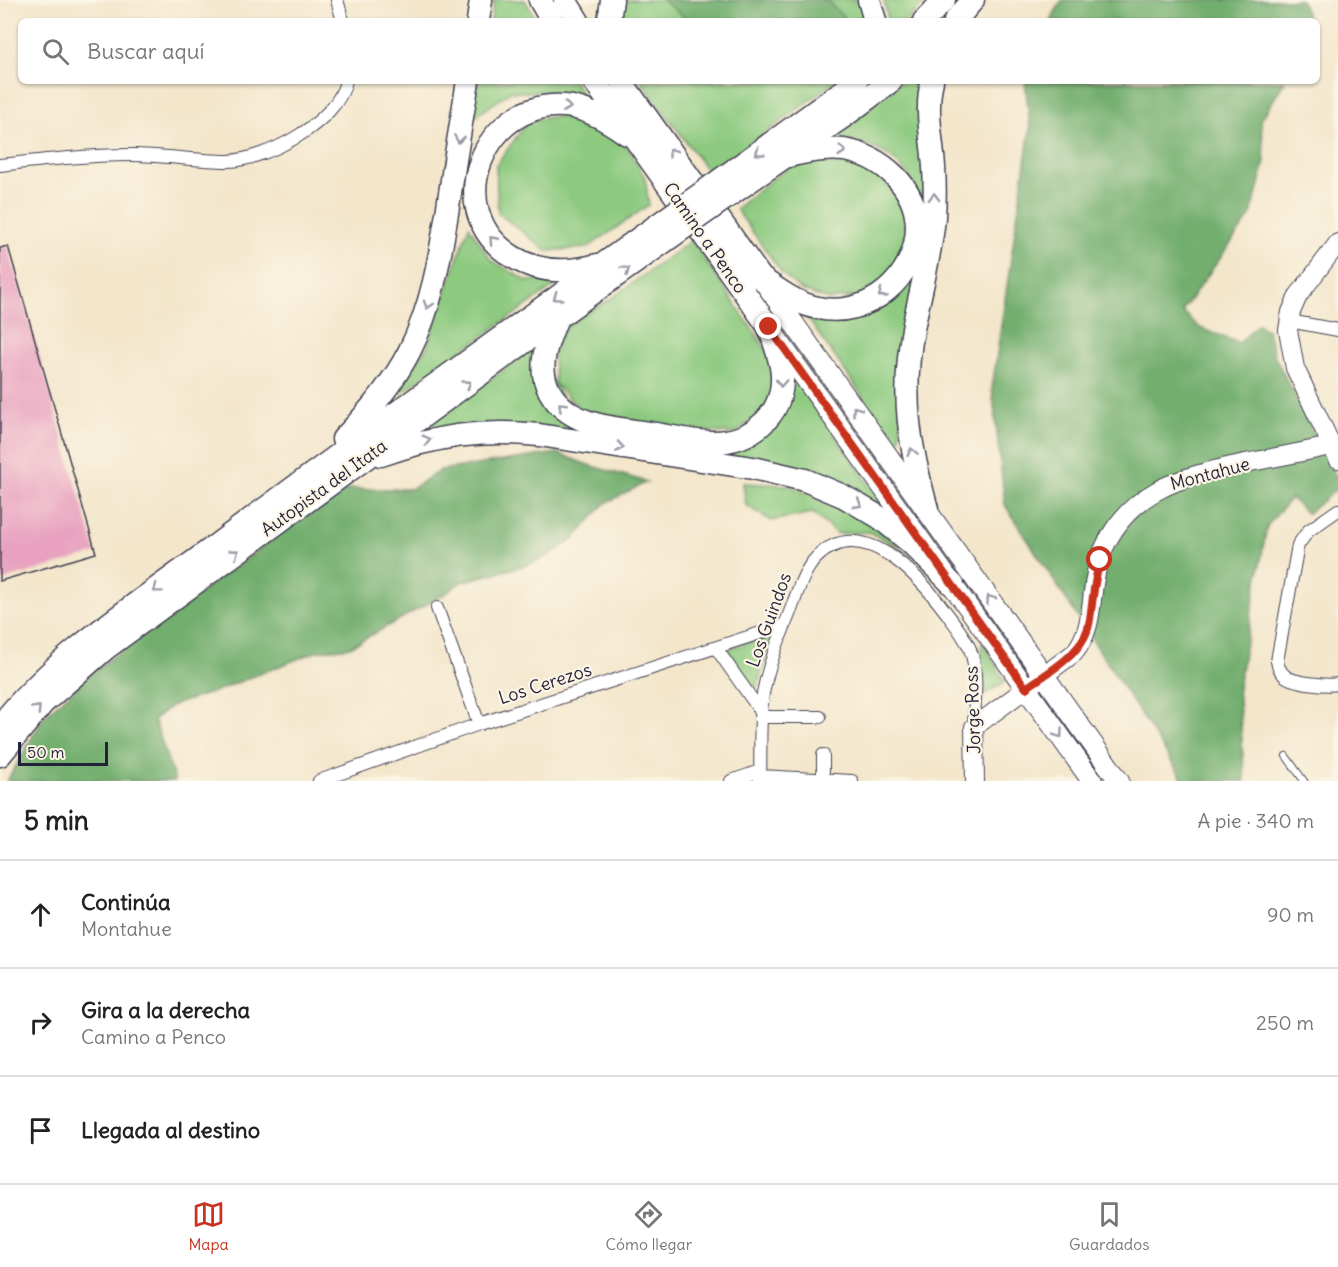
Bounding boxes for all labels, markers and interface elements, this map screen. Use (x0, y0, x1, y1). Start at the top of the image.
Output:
search box (18, 18, 1320, 84)
icon: search (39, 35, 72, 68)
text: Buscar aquí (87, 37, 204, 65)
one-way arrow (563, 100, 572, 113)
one-way arrow (453, 134, 465, 143)
one-way arrow (838, 144, 847, 157)
one-way arrow (754, 145, 765, 156)
one-way arrow (668, 147, 679, 158)
street label: Camino a Penco (659, 178, 752, 298)
one-way arrow (928, 192, 940, 201)
one-way arrow (489, 236, 500, 247)
one-way arrow (619, 266, 630, 277)
one-way arrow (878, 286, 889, 297)
one-way arrow (552, 290, 563, 301)
one-way arrow (423, 299, 435, 310)
route end (755, 313, 781, 339)
one-way arrow (774, 379, 787, 388)
one-way arrow (461, 380, 472, 391)
one-way arrow (559, 403, 570, 414)
one-way arrow (852, 405, 863, 416)
street label: Autopista del Itata (256, 434, 391, 541)
one-way arrow (422, 435, 432, 448)
one-way arrow (615, 441, 624, 453)
one-way arrow (906, 447, 919, 457)
street label: Montahue (1167, 452, 1252, 495)
one-way arrow (852, 497, 862, 508)
route start (1086, 546, 1112, 572)
one-way arrow (229, 550, 240, 561)
street label: Los Guindos (741, 569, 796, 670)
one-way arrow (153, 582, 164, 593)
one-way arrow (986, 594, 997, 605)
street label: Los Cerezos (495, 658, 594, 709)
street label: Jorge Ross (959, 666, 986, 754)
one-way arrow (30, 705, 41, 716)
one-way arrow (1052, 728, 1063, 739)
scale bar (18, 739, 108, 766)
text: 50 m (27, 742, 65, 762)
text: 5 min (24, 804, 89, 837)
text: A pie · 340 m (1197, 808, 1314, 833)
text: Continúa (81, 888, 170, 916)
icon: ahead (24, 898, 57, 931)
text: 90 m (1267, 902, 1314, 927)
text: Montahue (81, 916, 172, 941)
text: Gira a la derecha (81, 996, 250, 1024)
icon: right (24, 1006, 57, 1039)
text: 250 m (1256, 1010, 1314, 1035)
text: Camino a Penco (81, 1024, 226, 1049)
icon: arrive (24, 1114, 57, 1147)
text: Llegada al destino (81, 1116, 260, 1144)
tab: Mapa (188, 1198, 229, 1254)
tab: Cómo llegar (606, 1198, 692, 1254)
tab: Guardados (1069, 1198, 1150, 1254)

